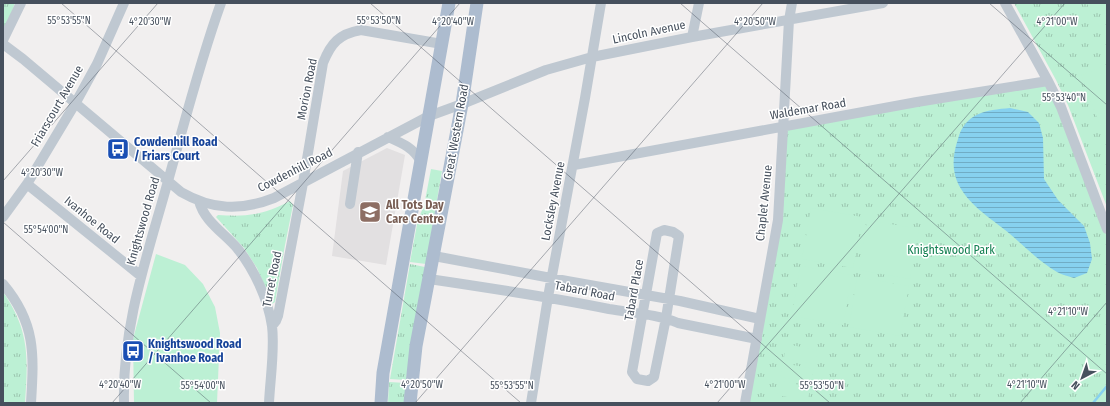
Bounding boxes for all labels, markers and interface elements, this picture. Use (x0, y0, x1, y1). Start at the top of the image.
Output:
text: 55°53'55"N (47, 15, 91, 27)
text: 55°53'50"N (357, 15, 401, 27)
text: 4°20'30"W (129, 16, 171, 28)
text: 4°20'40"W (432, 16, 474, 28)
text: 4°20'50"W (734, 16, 777, 28)
text: 4°21'00"W (1036, 16, 1078, 28)
street label: Lincoln Avenue (611, 17, 687, 47)
street label: Morion Road (294, 57, 320, 121)
street label: Friarscourt Avenue (28, 63, 86, 149)
street label: Great Western Road (441, 83, 471, 181)
text: 55°53'40"N (1042, 92, 1086, 104)
street label: Waldemar Road (769, 95, 847, 123)
place label: Cowdenhill Road / Friars Court (134, 135, 217, 163)
bus stop icon: Cowdenhill Road / Friars Court (105, 136, 131, 162)
street label: Cowdenhill Road (255, 145, 335, 195)
street label: Locksley Avenue (538, 160, 568, 242)
street label: Chaplet Avenue (753, 164, 775, 242)
text: 4°20'30"W (21, 167, 63, 179)
street label: Knightswood Road (124, 175, 162, 267)
street label: Ivanhoe Road (62, 194, 122, 246)
place label: All Tots Day Care Centre (385, 198, 444, 226)
school or university icon: All Tots Day Care Centre (357, 199, 383, 225)
text: 55°54'00"N (24, 224, 68, 236)
park label: Knightswood Park (907, 243, 995, 257)
street label: Turret Road (260, 250, 284, 308)
street label: Tabard Place (622, 258, 646, 322)
street label: Tabard Road (554, 278, 616, 304)
text: 4°21'10"W (1048, 306, 1088, 318)
place label: Knightswood Road / Ivanhoe Road (148, 337, 241, 365)
bus stop icon: Knightswood Road / Ivanhoe Road (120, 338, 146, 364)
north arrow (1062, 358, 1102, 398)
text: N (1069, 378, 1083, 392)
text: 4°20'40"W (99, 379, 141, 391)
text: 4°20'50"W (401, 379, 444, 391)
text: 4°21'00"W (704, 379, 746, 391)
text: 4°21'10"W (1007, 379, 1047, 391)
text: 55°54'00"N (181, 380, 225, 392)
text: 55°53'55"N (490, 380, 534, 392)
text: 55°53'50"N (800, 380, 844, 392)

